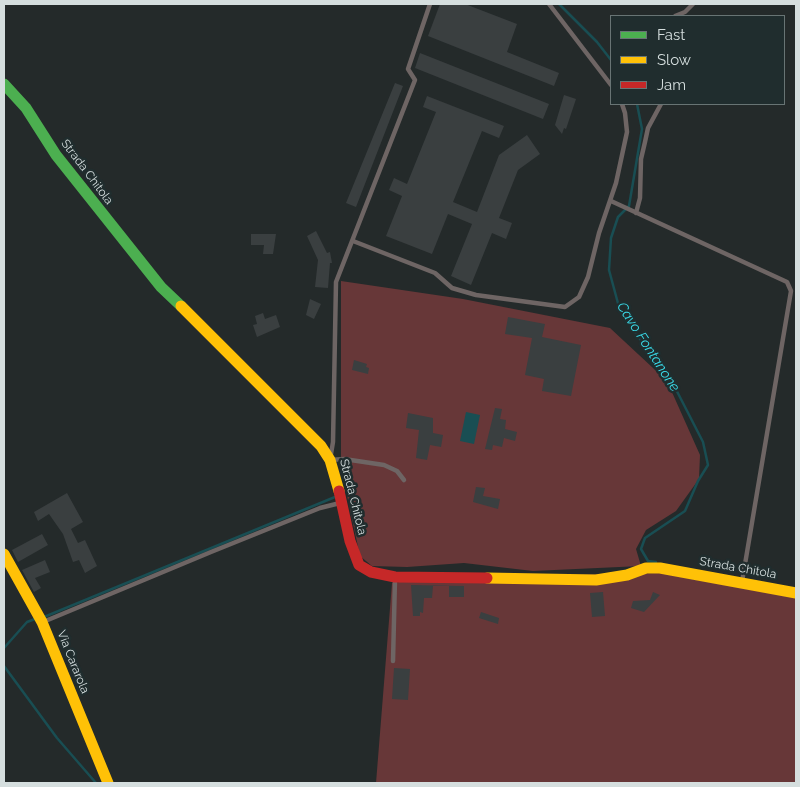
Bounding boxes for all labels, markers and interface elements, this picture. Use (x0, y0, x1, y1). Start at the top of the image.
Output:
legend (610, 15, 785, 105)
text: Fast (657, 26, 685, 44)
text: Slow (657, 51, 691, 69)
text: Jam (657, 76, 686, 94)
street label: Strada Chitola (58, 137, 116, 207)
water label: Cavo Fontanone (613, 299, 683, 395)
street label: Strada Chitola (337, 458, 369, 536)
street label: Strada Chitola (698, 554, 778, 582)
street label: Via Cararola (54, 628, 92, 696)

